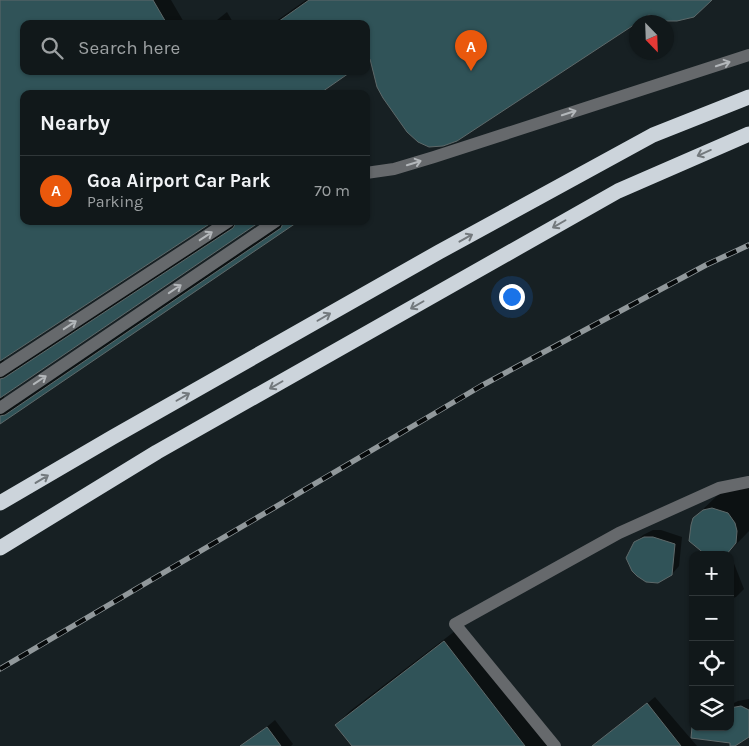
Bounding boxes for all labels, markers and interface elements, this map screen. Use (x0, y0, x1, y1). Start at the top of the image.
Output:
north arrow (629, 15, 674, 60)
search box (20, 20, 370, 75)
pin: A (455, 30, 487, 71)
icon: search (38, 34, 66, 62)
text: Search here (78, 37, 180, 59)
one-way arrow (715, 58, 731, 68)
one-way arrow (560, 108, 576, 118)
text: Nearby (40, 111, 110, 135)
one-way arrow (697, 149, 712, 159)
one-way arrow (405, 157, 421, 167)
text: Goa Airport Car Park (87, 170, 270, 192)
text: A (51, 181, 61, 200)
text: 70 m (314, 181, 350, 200)
text: Parking (87, 192, 143, 211)
one-way arrow (552, 220, 566, 230)
one-way arrow (199, 231, 213, 241)
one-way arrow (458, 232, 472, 242)
one-way arrow (168, 284, 182, 295)
your location (499, 284, 525, 310)
one-way arrow (411, 300, 425, 310)
one-way arrow (316, 312, 331, 322)
one-way arrow (63, 320, 77, 330)
one-way arrow (33, 375, 47, 385)
one-way arrow (269, 380, 283, 390)
one-way arrow (175, 392, 189, 402)
one-way arrow (34, 473, 49, 483)
map controls (689, 551, 734, 731)
button: + (689, 551, 734, 596)
button: − (689, 596, 734, 641)
button: locate (689, 641, 734, 686)
button: layers (689, 686, 734, 731)

